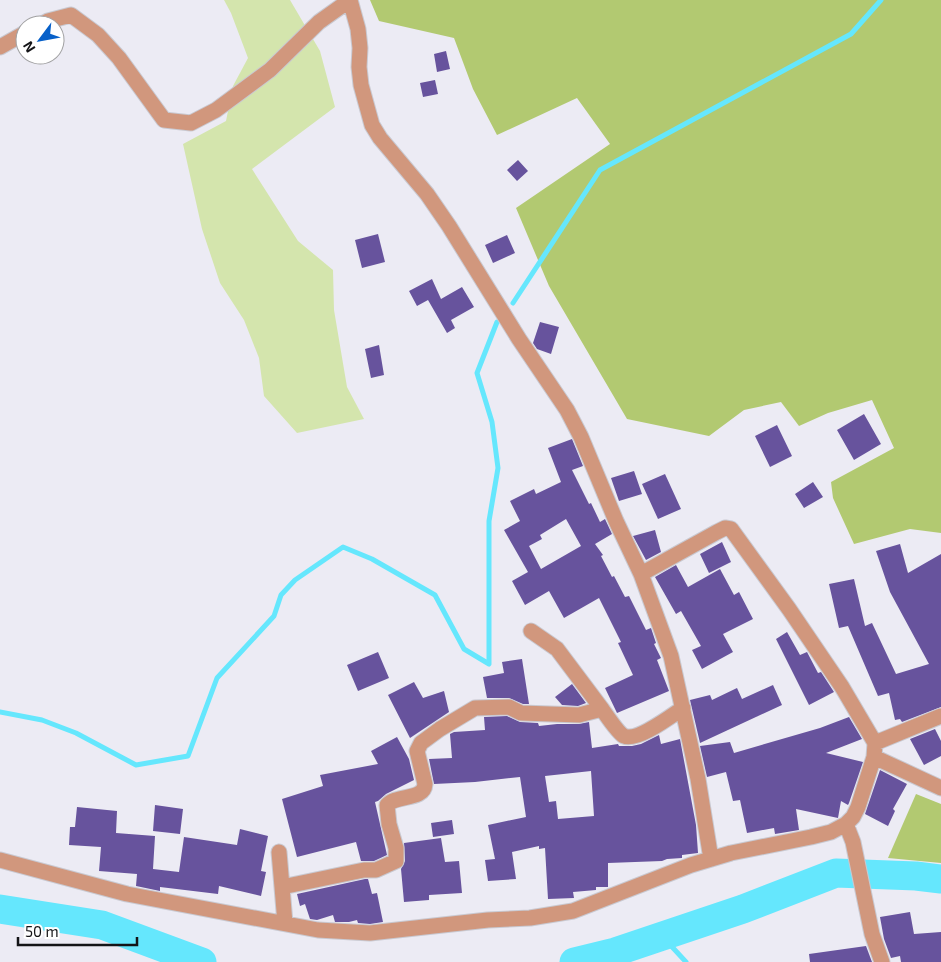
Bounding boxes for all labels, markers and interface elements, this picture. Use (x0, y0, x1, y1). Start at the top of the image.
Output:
north arrow (15, 15, 65, 65)
text: N (19, 38, 38, 56)
scale bar (18, 914, 136, 946)
text: 50 m (25, 922, 59, 940)

